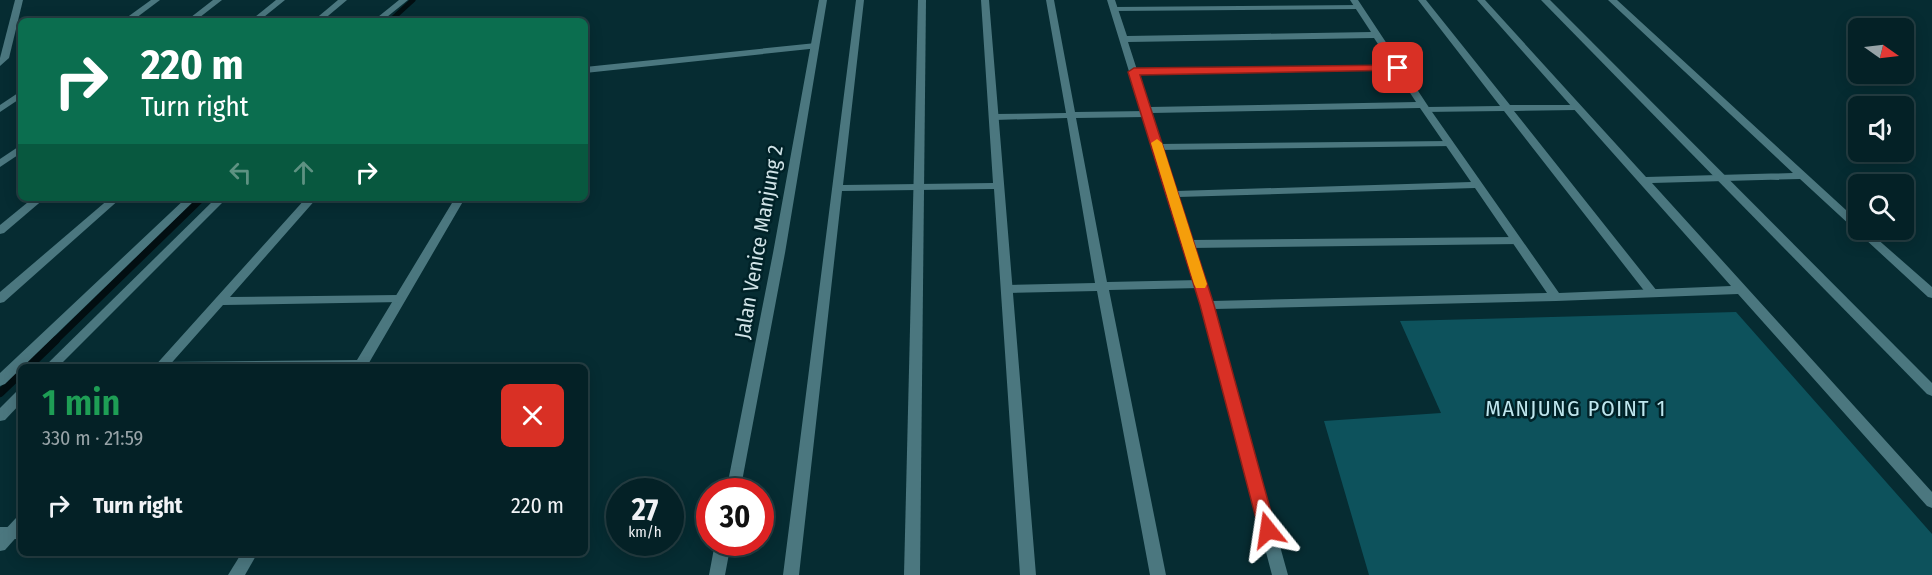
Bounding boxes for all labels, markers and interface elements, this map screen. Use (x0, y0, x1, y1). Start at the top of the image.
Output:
north arrow (1848, 18, 1914, 84)
map controls (1848, 18, 1914, 240)
text: 220 m (141, 40, 244, 90)
icon: right (42, 42, 120, 120)
pin (1372, 42, 1423, 93)
icon: arrive (1381, 51, 1414, 84)
text: Turn right (141, 91, 249, 123)
button: sound (1848, 96, 1914, 162)
street label: Jalan Venice Manjung 2 (729, 143, 789, 341)
icon: left (224, 156, 257, 189)
icon: ahead (287, 156, 320, 189)
icon: right (350, 156, 383, 189)
button: search (1848, 174, 1914, 240)
text: 1 min (42, 381, 120, 425)
button: close (501, 384, 564, 447)
district label: MANJUNG POINT 1 (1485, 395, 1667, 422)
text: 330 m · 21:59 (42, 426, 143, 450)
speed limit sign: 30 (696, 478, 774, 556)
icon: right (42, 489, 75, 522)
text: Turn right (93, 492, 182, 519)
text: 220 m (511, 492, 564, 519)
text: 27 (632, 492, 658, 528)
position arrow (1236, 498, 1300, 562)
text: km/h (628, 523, 662, 541)

